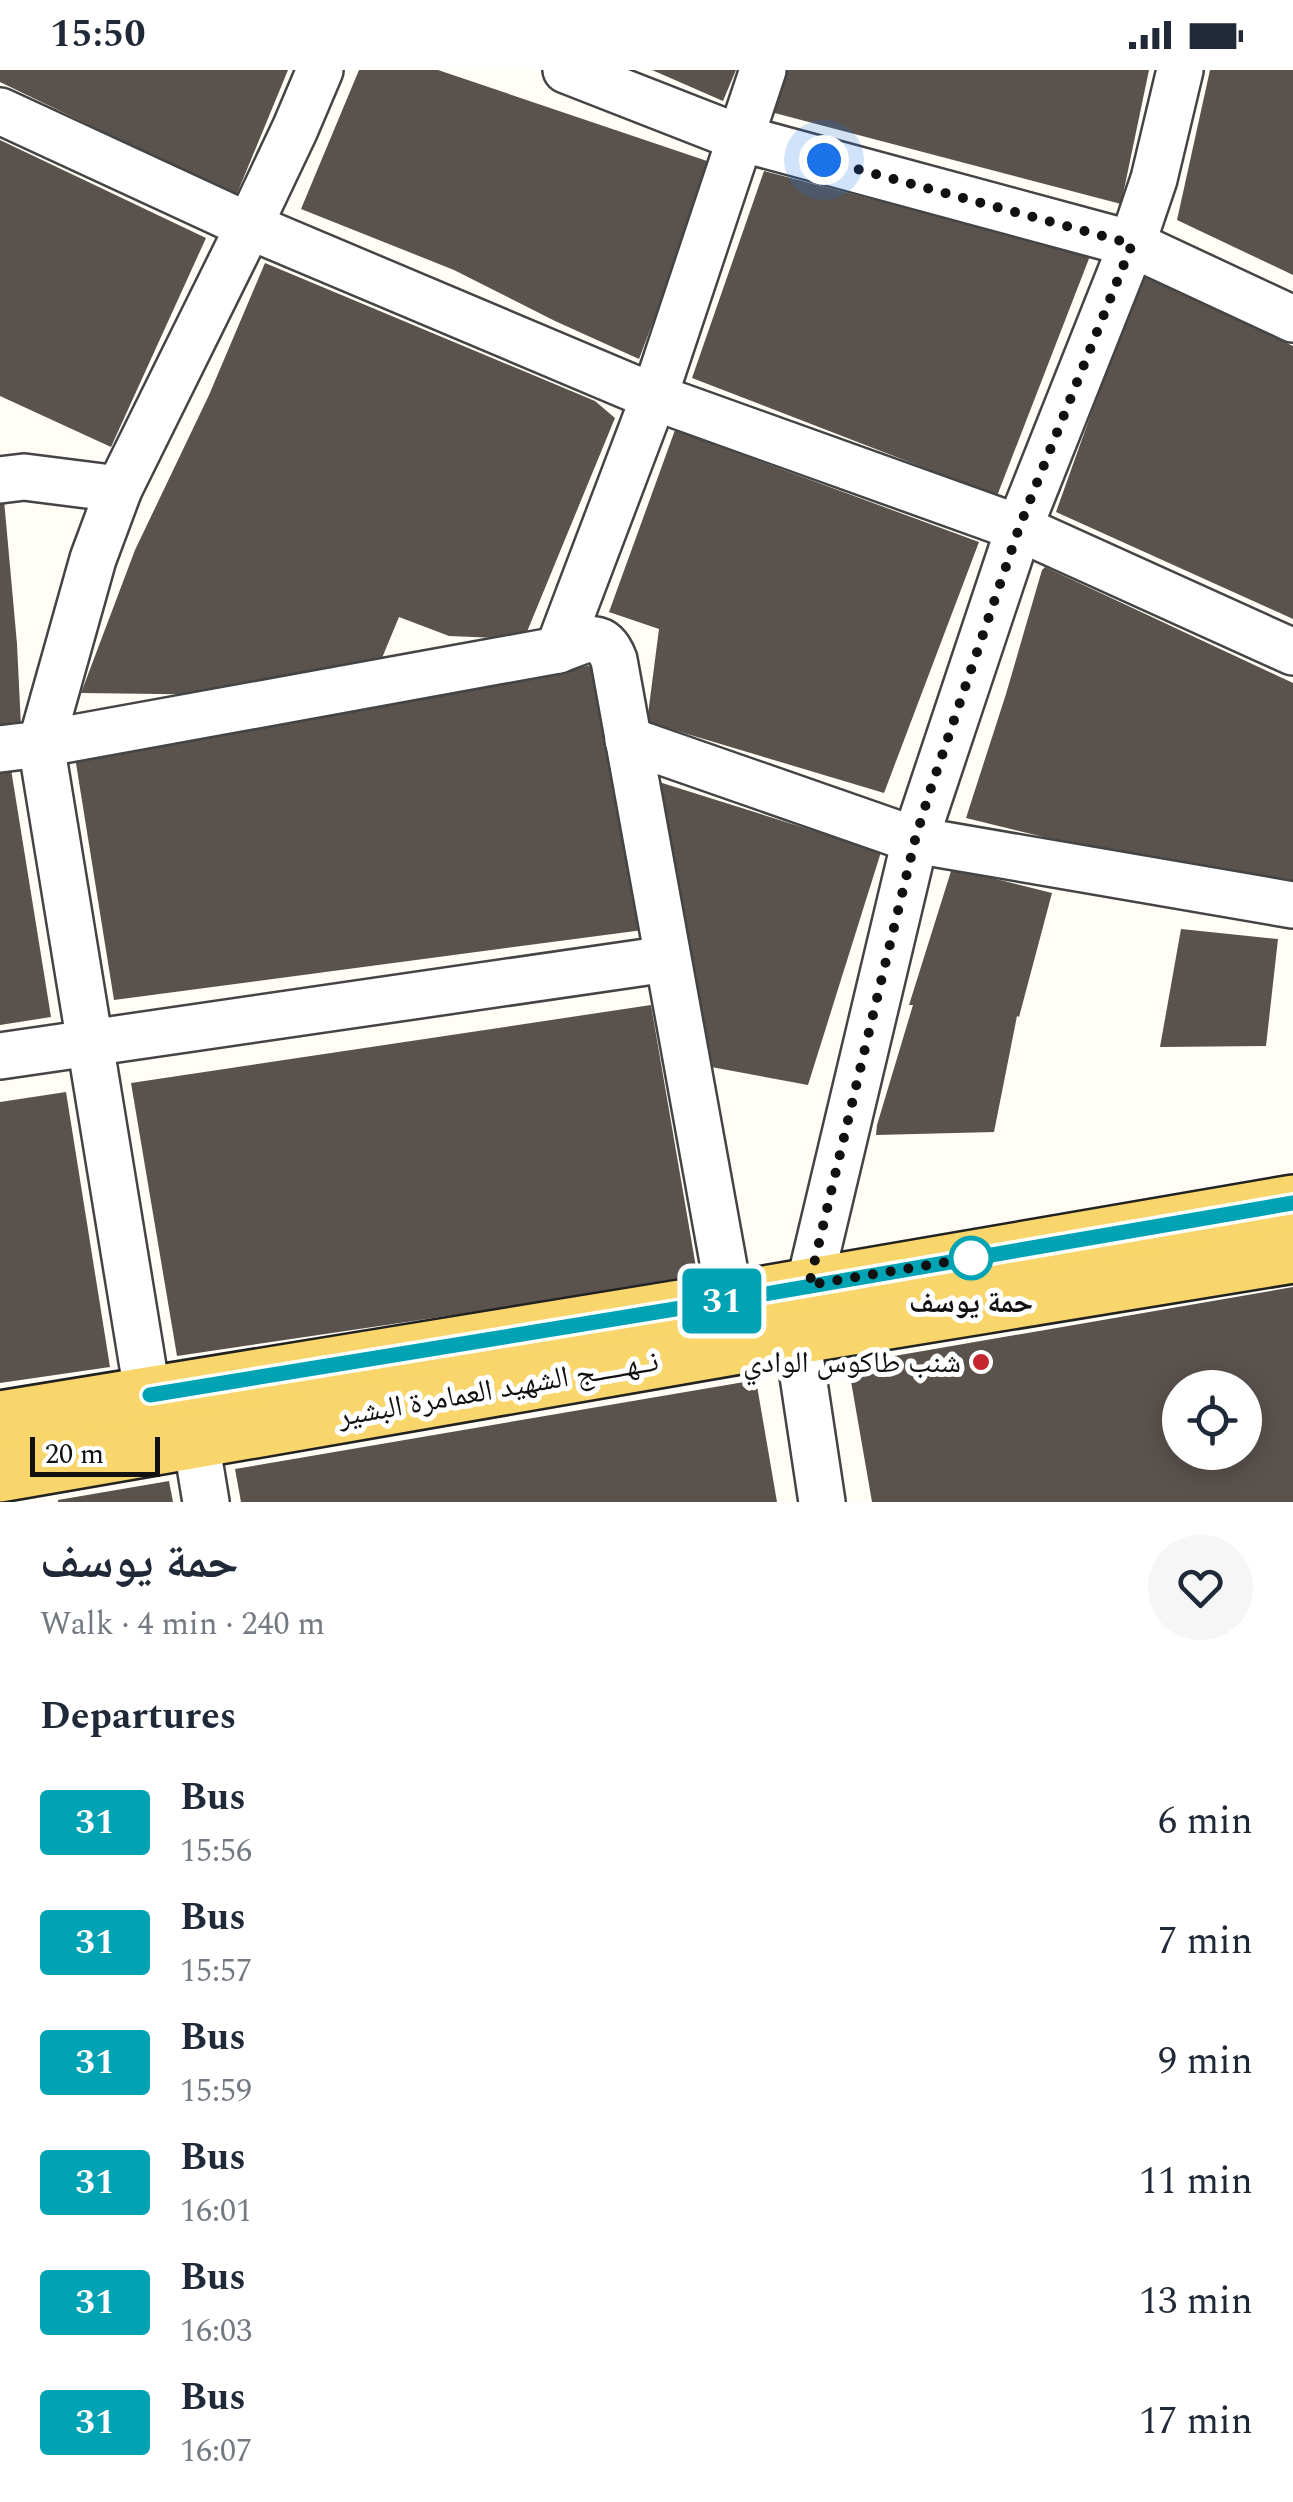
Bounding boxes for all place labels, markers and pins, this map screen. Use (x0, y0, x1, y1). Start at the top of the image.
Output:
marker: حمة يوسف (950, 1237, 992, 1279)
place label: حمة يوسف (909, 1280, 1033, 1326)
place label: شنب طاكوس الوادي (743, 1340, 961, 1386)
marker: شنب طاكوس الوادي (970, 1351, 992, 1373)

